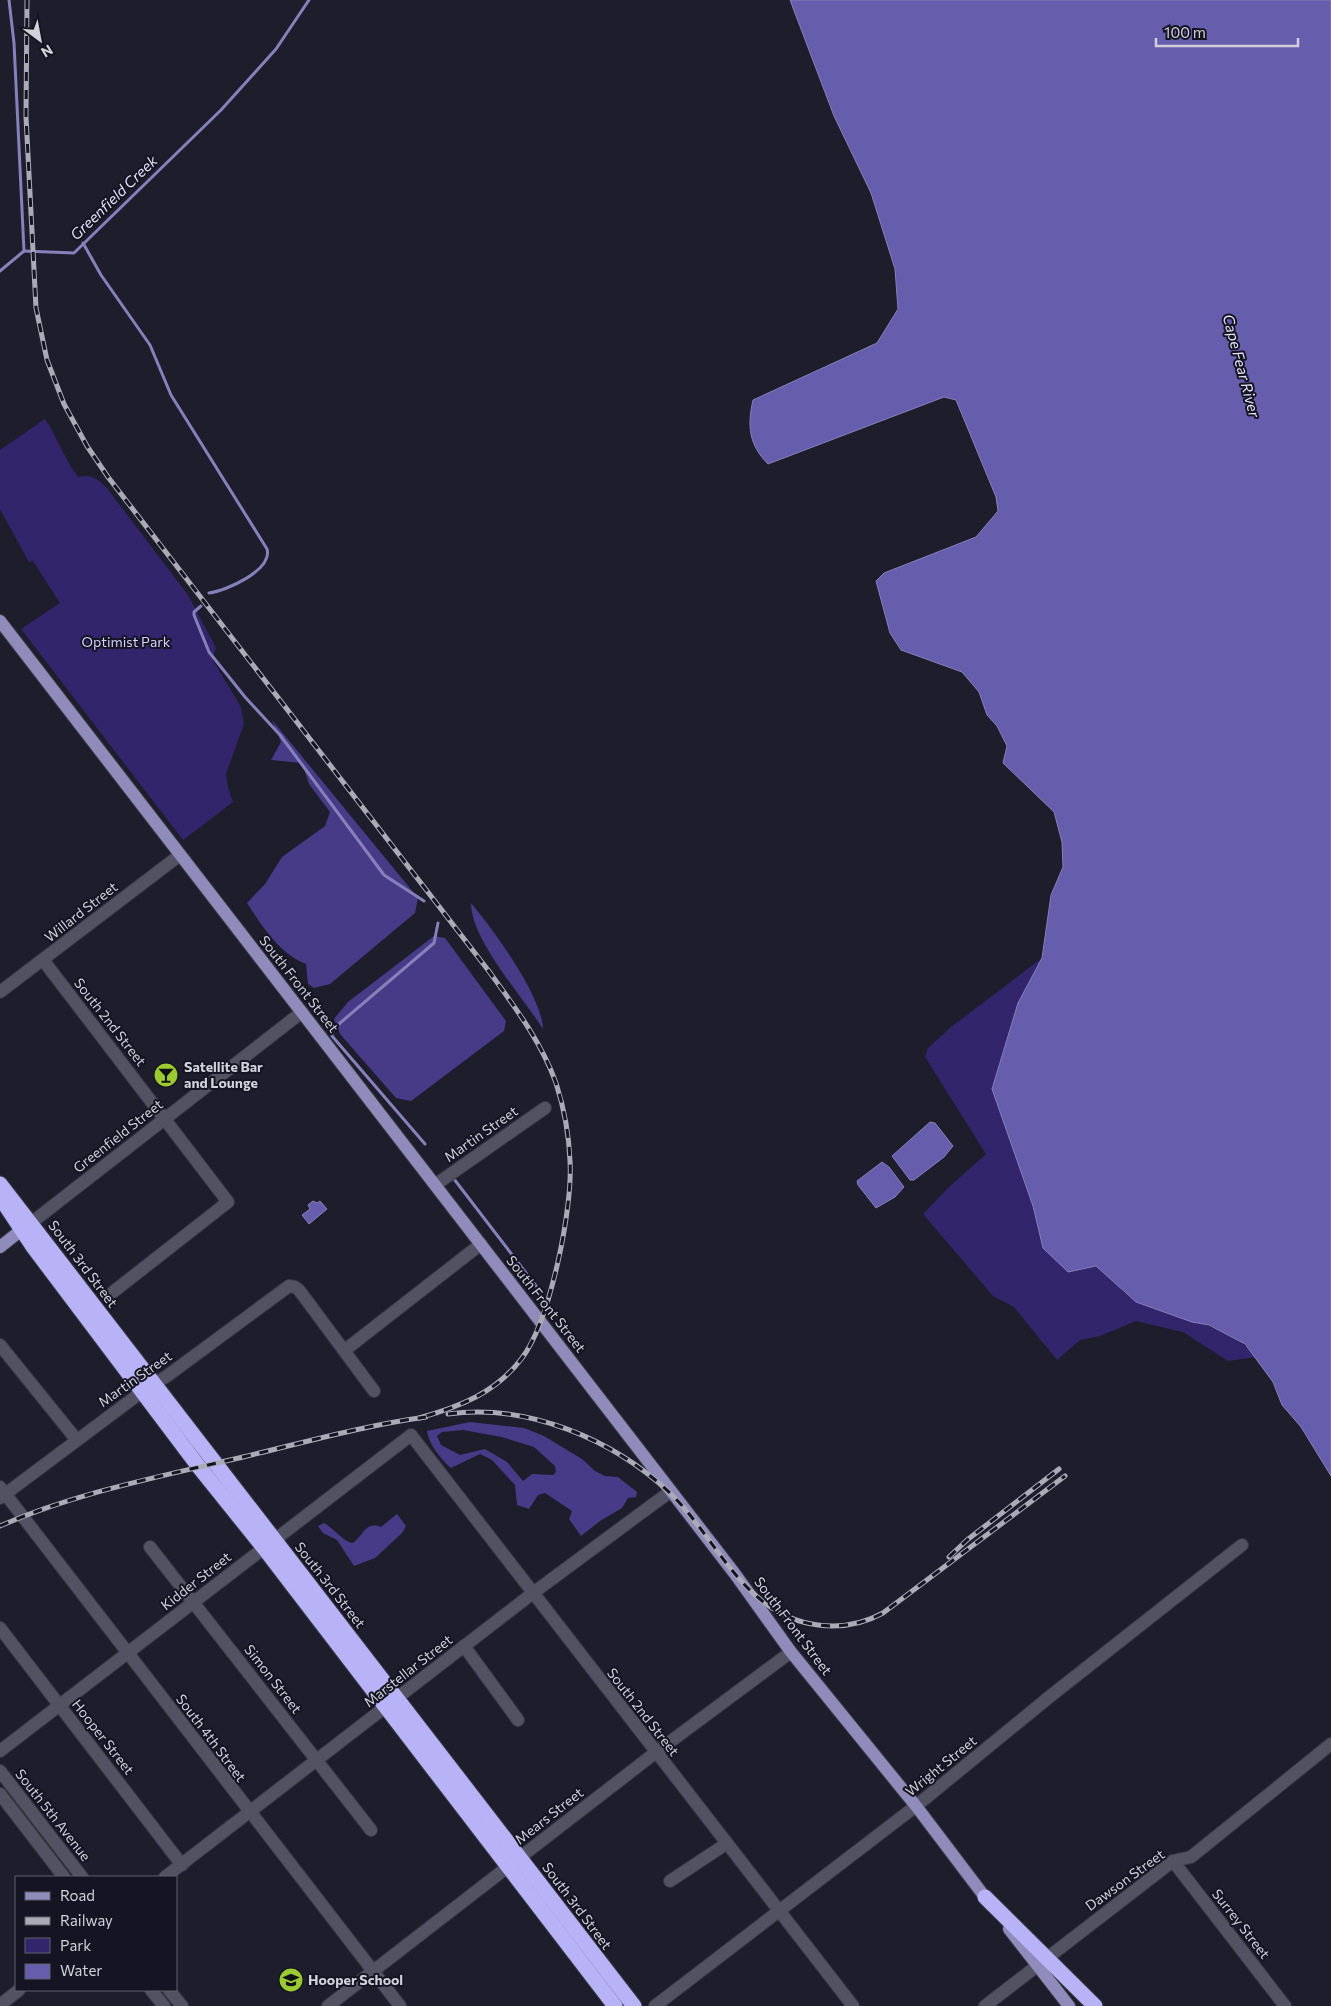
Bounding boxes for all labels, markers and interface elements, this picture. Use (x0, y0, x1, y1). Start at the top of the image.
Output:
north arrow (15, 15, 65, 65)
scale bar (1156, 15, 1298, 47)
text: 100 m (1164, 23, 1206, 41)
text: N (38, 41, 56, 61)
water label: Greenfield Creek (66, 151, 161, 243)
water label: Cape Fear River (1220, 312, 1265, 420)
park label: Optimist Park (82, 633, 171, 650)
street label: Willard Street (41, 878, 121, 945)
street label: South Front Street (256, 932, 343, 1036)
street label: South 2nd Street (71, 974, 150, 1069)
place label: Satellite Bar and Lounge (184, 1058, 263, 1091)
bar icon: Satellite Bar and Lounge (153, 1062, 179, 1088)
street label: Greenfield Street (70, 1095, 166, 1176)
street label: Martin Street (441, 1102, 521, 1165)
street label: South 3rd Street (45, 1217, 122, 1311)
street label: South Front Street (503, 1252, 590, 1356)
street label: Martin Street (95, 1347, 175, 1410)
street label: South 3rd Street (292, 1538, 369, 1631)
street label: Kidder Street (157, 1548, 234, 1613)
street label: South Front Street (751, 1573, 836, 1678)
street label: Marstellar Street (360, 1631, 456, 1710)
street label: Simon Street (241, 1641, 306, 1717)
street label: South 2nd Street (604, 1664, 683, 1759)
street label: South 4th Street (173, 1691, 250, 1785)
street label: Hooper Street (69, 1696, 138, 1778)
street label: Wright Street (902, 1732, 980, 1799)
street label: South 5th Avenue (12, 1765, 95, 1864)
street label: Mears Street (511, 1783, 586, 1848)
street label: Dawson Street (1082, 1845, 1168, 1914)
street label: South 3rd Street (539, 1859, 616, 1953)
legend (15, 1876, 178, 1991)
street label: Surrey Street (1209, 1885, 1274, 1962)
text: Road (60, 1886, 95, 1904)
text: Railway (60, 1911, 113, 1929)
text: Park (60, 1936, 91, 1954)
text: Water (60, 1961, 102, 1979)
school or university icon: Hooper School (278, 1967, 304, 1993)
place label: Hooper School (308, 1971, 403, 1988)

